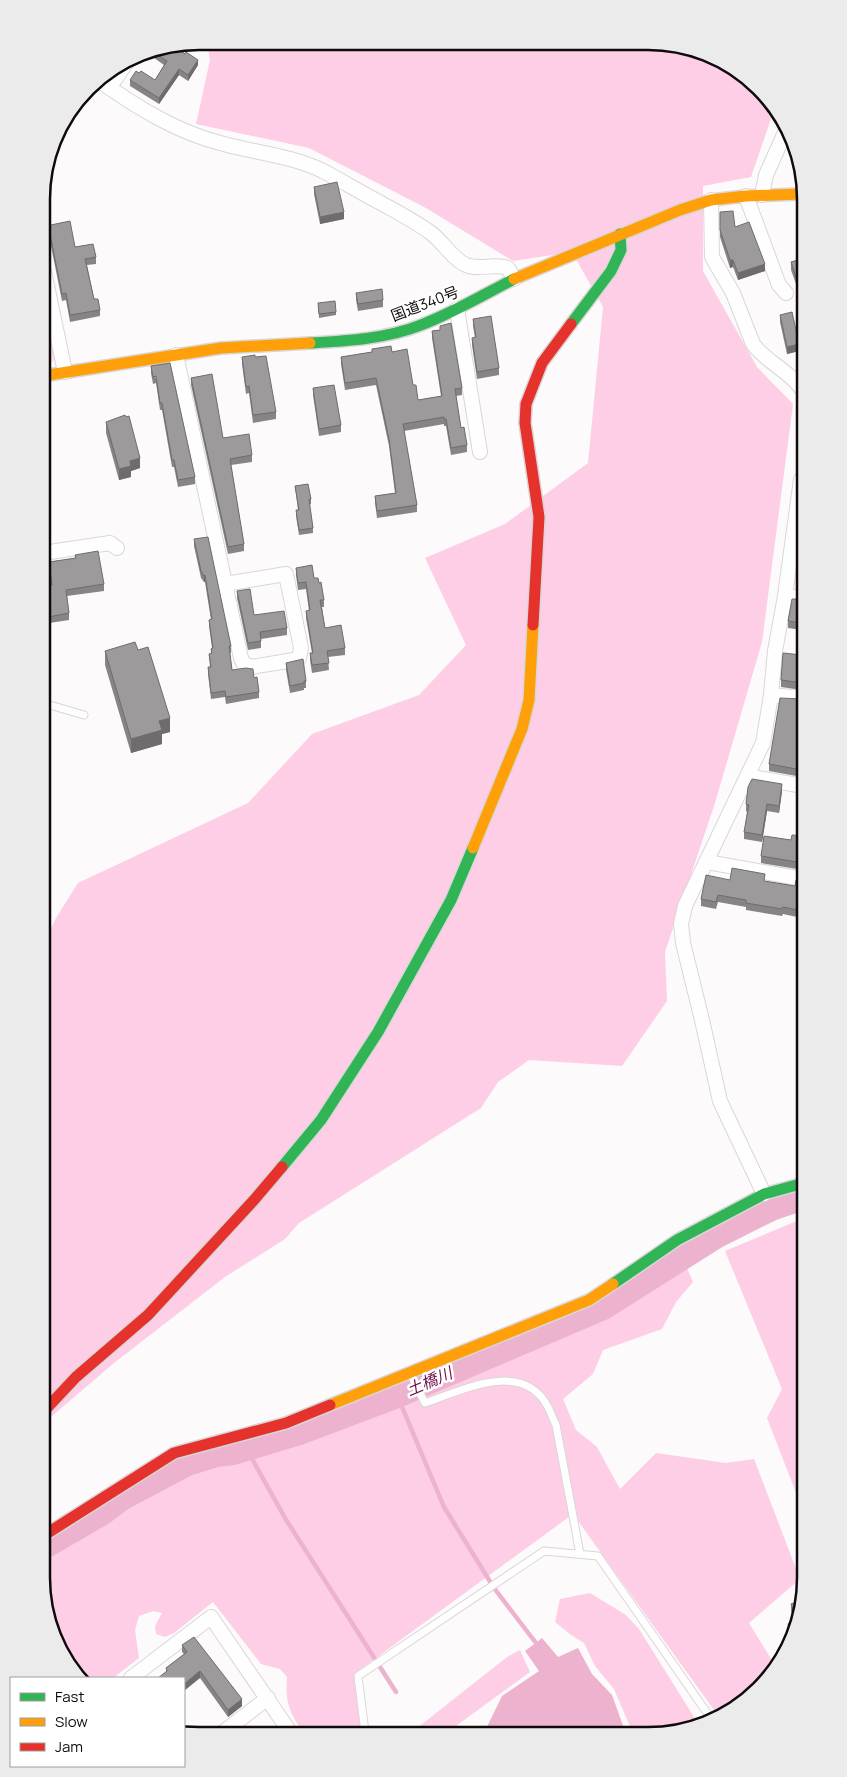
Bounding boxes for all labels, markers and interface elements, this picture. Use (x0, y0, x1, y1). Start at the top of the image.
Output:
street label: 国道340号 (388, 281, 462, 326)
water label: 土橋川 (403, 1361, 457, 1401)
legend (10, 1677, 185, 1767)
text: Fast (55, 1686, 84, 1707)
text: Slow (55, 1711, 88, 1732)
text: Jam (55, 1736, 83, 1757)

